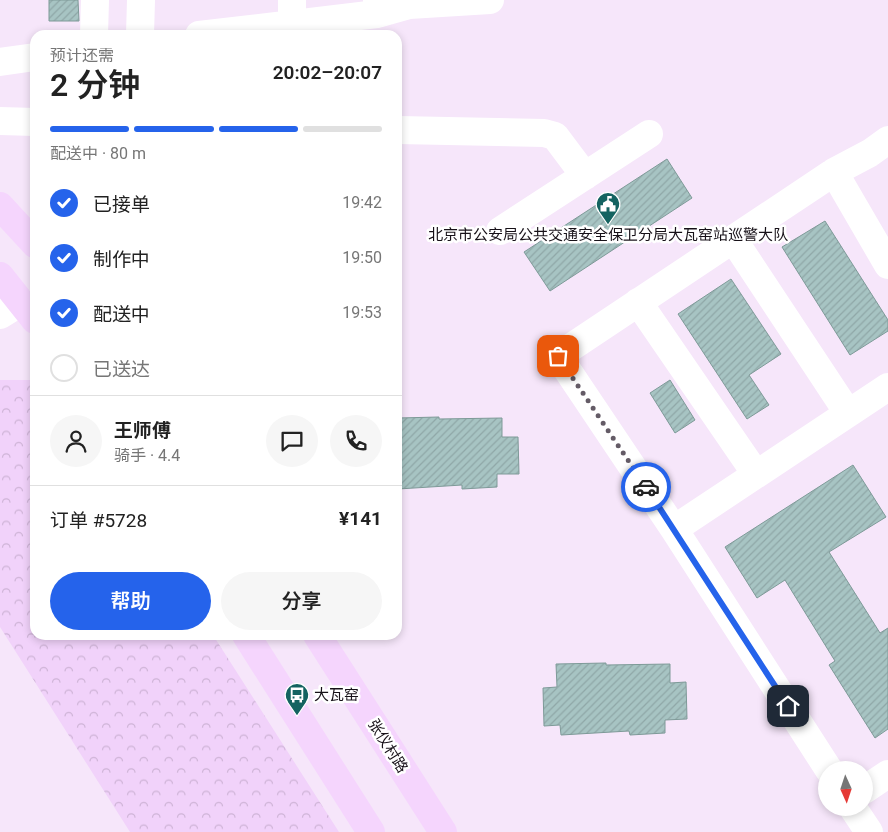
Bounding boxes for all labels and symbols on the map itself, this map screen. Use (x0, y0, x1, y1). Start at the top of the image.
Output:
public building icon: 北京市公安局公共交通安全保卫分局大瓦窑站巡警大队 (595, 191, 621, 225)
place label: 北京市公安局公共交通安全保卫分局大瓦窑站巡警大队 (428, 226, 788, 244)
pin (537, 335, 579, 377)
courier (621, 462, 671, 512)
bus stop icon: 大瓦窑 (284, 682, 310, 716)
pin (767, 685, 809, 727)
place label: 大瓦窑 (314, 686, 359, 704)
street label: 张仪村路 (364, 716, 412, 776)
north arrow (818, 761, 872, 816)

